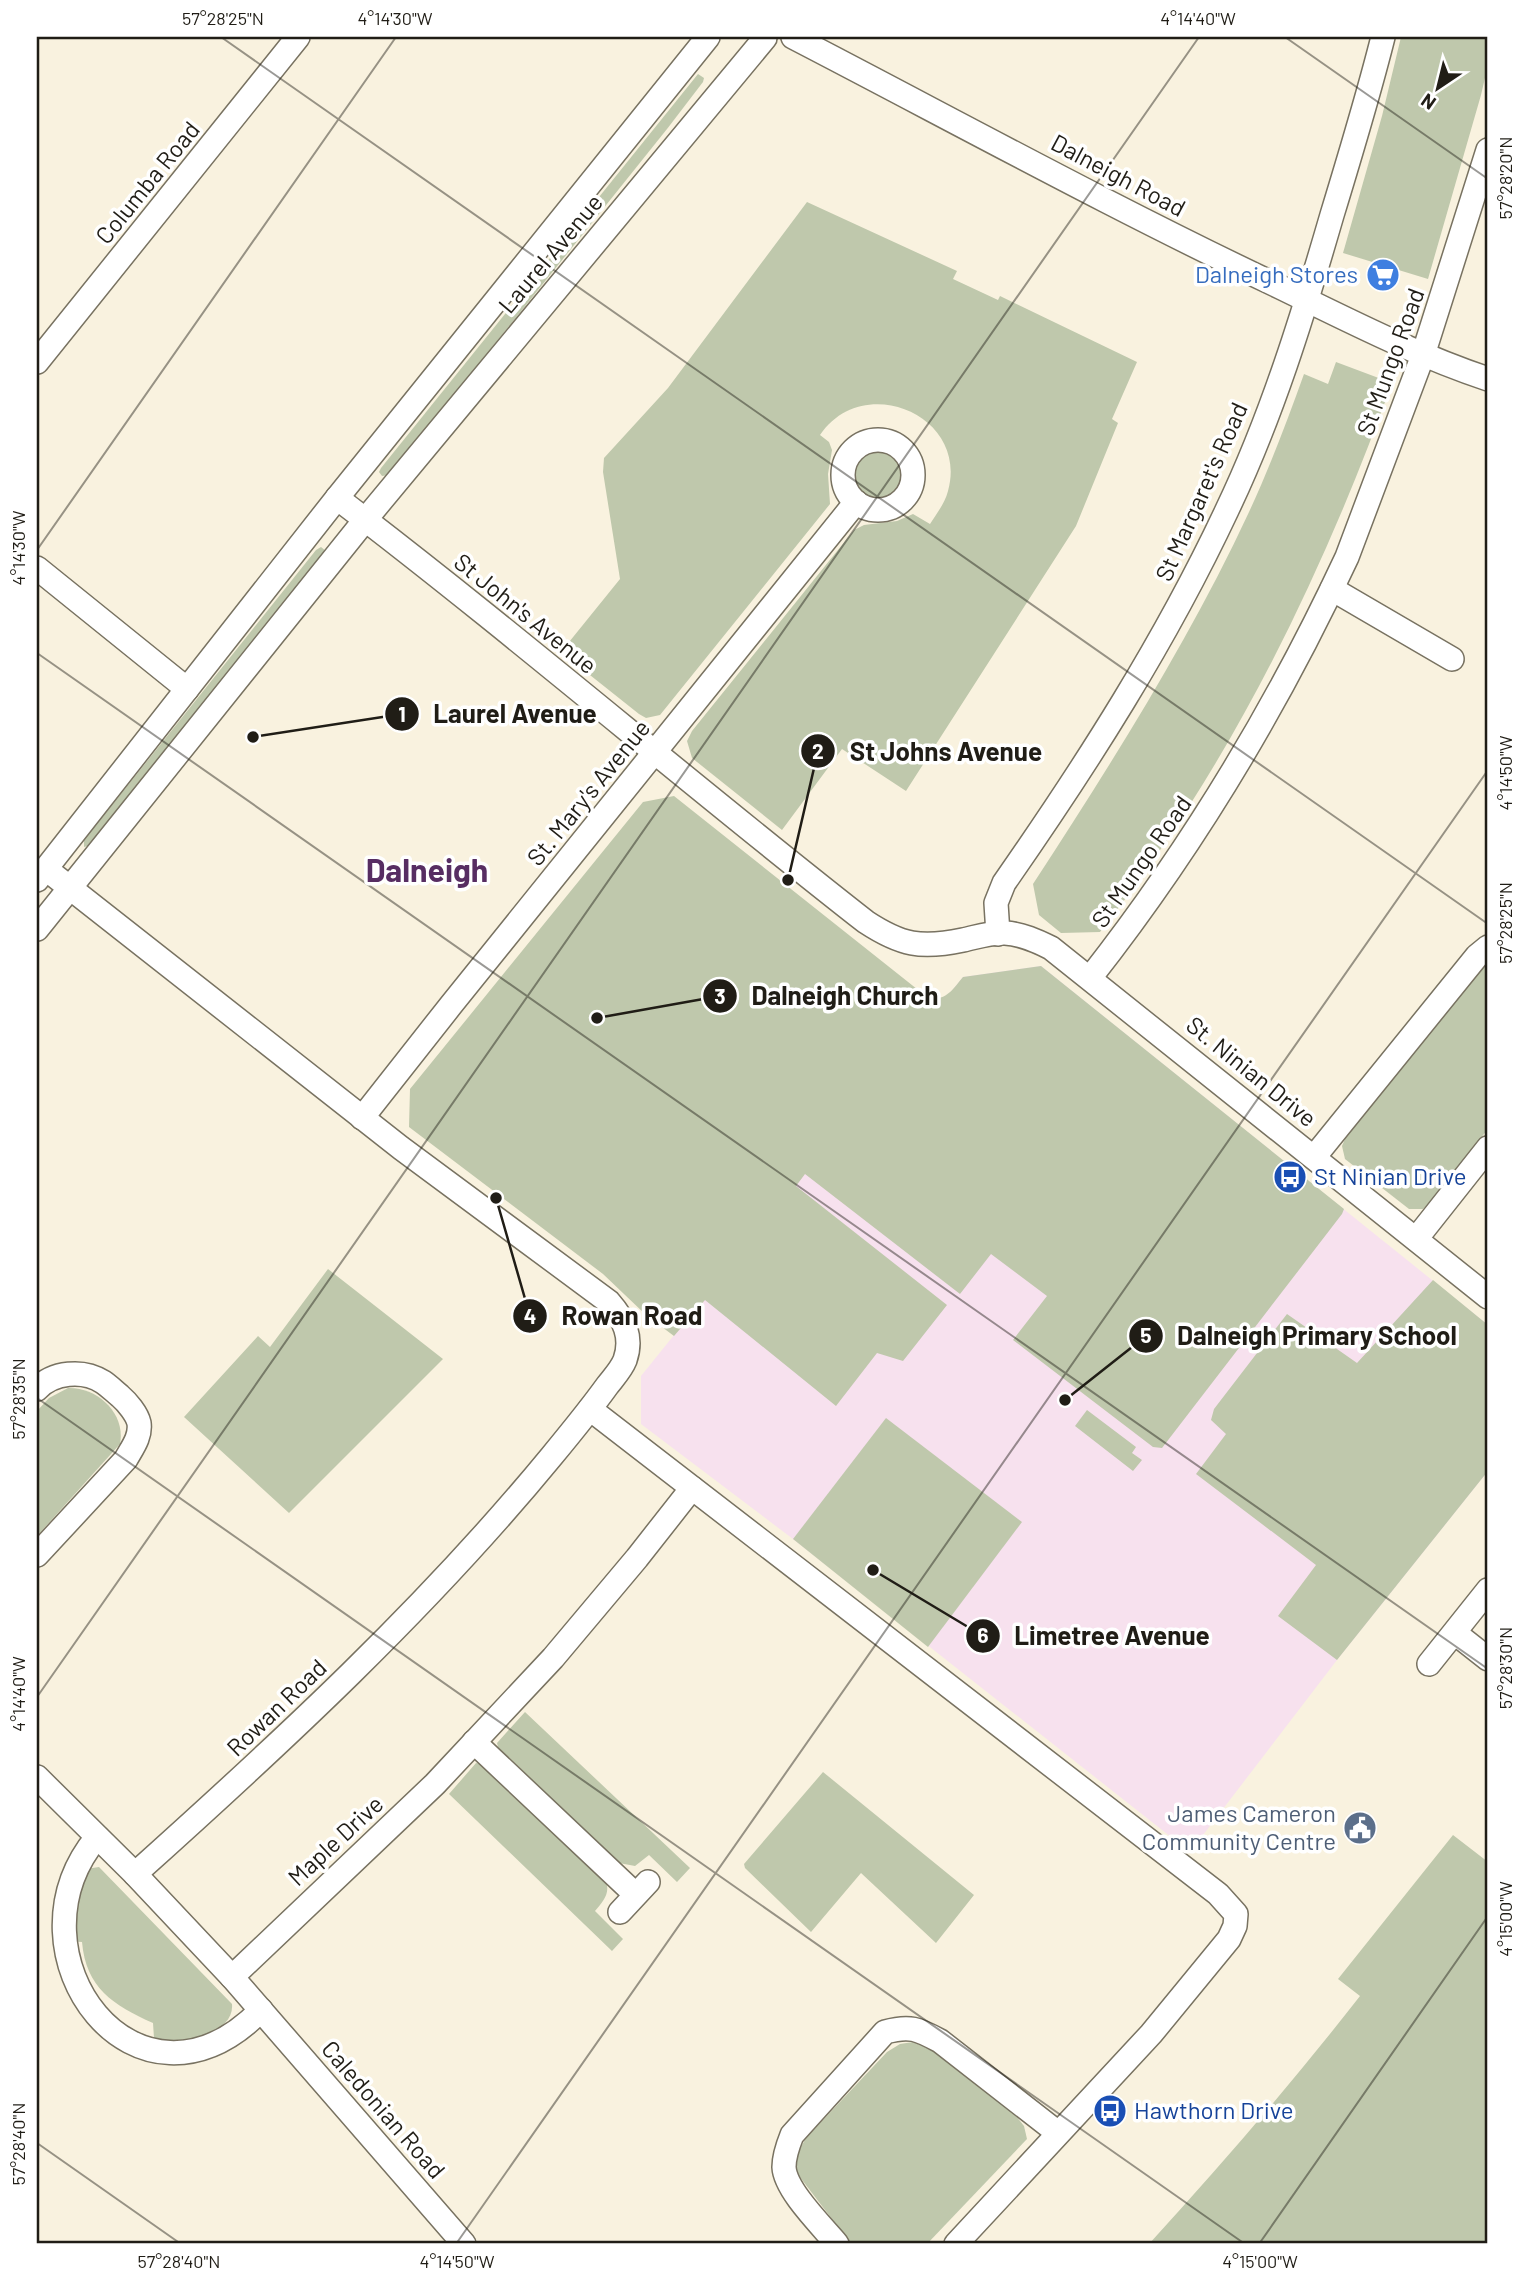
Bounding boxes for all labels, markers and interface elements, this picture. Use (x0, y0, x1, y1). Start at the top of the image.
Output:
text: 57°28'25"N (182, 7, 264, 29)
text: 4°14'30"W (357, 7, 433, 29)
text: 4°14'40"W (1160, 7, 1236, 29)
north arrow (1402, 52, 1472, 122)
text: N (1416, 89, 1440, 115)
street label: Columba Road (89, 115, 205, 249)
street label: Dalneigh Road (1047, 127, 1191, 222)
text: 57°28'20"N (1494, 137, 1516, 219)
street label: Laurel Avenue (492, 188, 608, 319)
supermarket icon: Dalneigh Stores (1364, 256, 1402, 294)
place label: Dalneigh Stores (1195, 259, 1358, 288)
street label: St Mungo Road (1350, 284, 1430, 439)
street label: St Margaret's Road (1148, 398, 1253, 585)
text: 4°14'30"W (7, 510, 29, 586)
street label: St John's Avenue (449, 547, 603, 679)
callout: Laurel Avenue (384, 691, 611, 738)
text: Laurel Avenue (433, 697, 597, 728)
text: 1 (398, 701, 406, 726)
street label: St. Mary's Avenue (520, 713, 656, 871)
callout: St Johns Avenue (801, 728, 1056, 775)
text: St Johns Avenue (850, 735, 1042, 766)
text: 4°14'50"W (1494, 735, 1516, 811)
text: 2 (812, 738, 824, 763)
street label: St Mungo Road (1085, 790, 1197, 933)
district label: Dalneigh (366, 850, 488, 888)
text: 57°28'25"N (1494, 882, 1516, 964)
callout: Dalneigh Church (702, 973, 952, 1020)
text: Dalneigh Church (752, 979, 938, 1010)
text: 3 (714, 983, 726, 1008)
street label: St. Ninian Drive (1181, 1010, 1323, 1132)
bus stop icon: St Ninian Drive (1271, 1158, 1309, 1196)
place label: St Ninian Drive (1314, 1161, 1466, 1190)
callout: Rowan Road (513, 1293, 717, 1340)
text: Rowan Road (561, 1299, 703, 1330)
text: 4 (524, 1303, 536, 1328)
callout: Dalneigh Primary School (1128, 1312, 1471, 1359)
text: Dalneigh Primary School (1177, 1319, 1457, 1350)
text: 5 (1140, 1322, 1152, 1347)
text: 57°28'35"N (7, 1358, 29, 1440)
callout: Limetree Avenue (966, 1612, 1224, 1659)
text: Limetree Avenue (1014, 1619, 1210, 1650)
text: 6 (977, 1622, 989, 1647)
text: 57°28'30"N (1494, 1627, 1516, 1709)
street label: Rowan Road (220, 1652, 332, 1762)
text: 4°14'40"W (7, 1656, 29, 1732)
street label: Maple Drive (281, 1789, 388, 1891)
place label: James Cameron Community Centre (1142, 1798, 1336, 1855)
public building icon: James Cameron Community Centre (1341, 1809, 1379, 1847)
text: 4°15'00"W (1494, 1881, 1516, 1957)
street label: Caledonian Road (316, 2034, 452, 2184)
bus stop icon: Hawthorn Drive (1091, 2092, 1129, 2130)
place label: Hawthorn Drive (1134, 2095, 1294, 2124)
text: 57°28'40"N (7, 2103, 29, 2185)
text: 57°28'40"N (138, 2250, 220, 2272)
text: 4°14'50"W (419, 2250, 495, 2272)
text: 4°15'00"W (1222, 2250, 1298, 2272)

